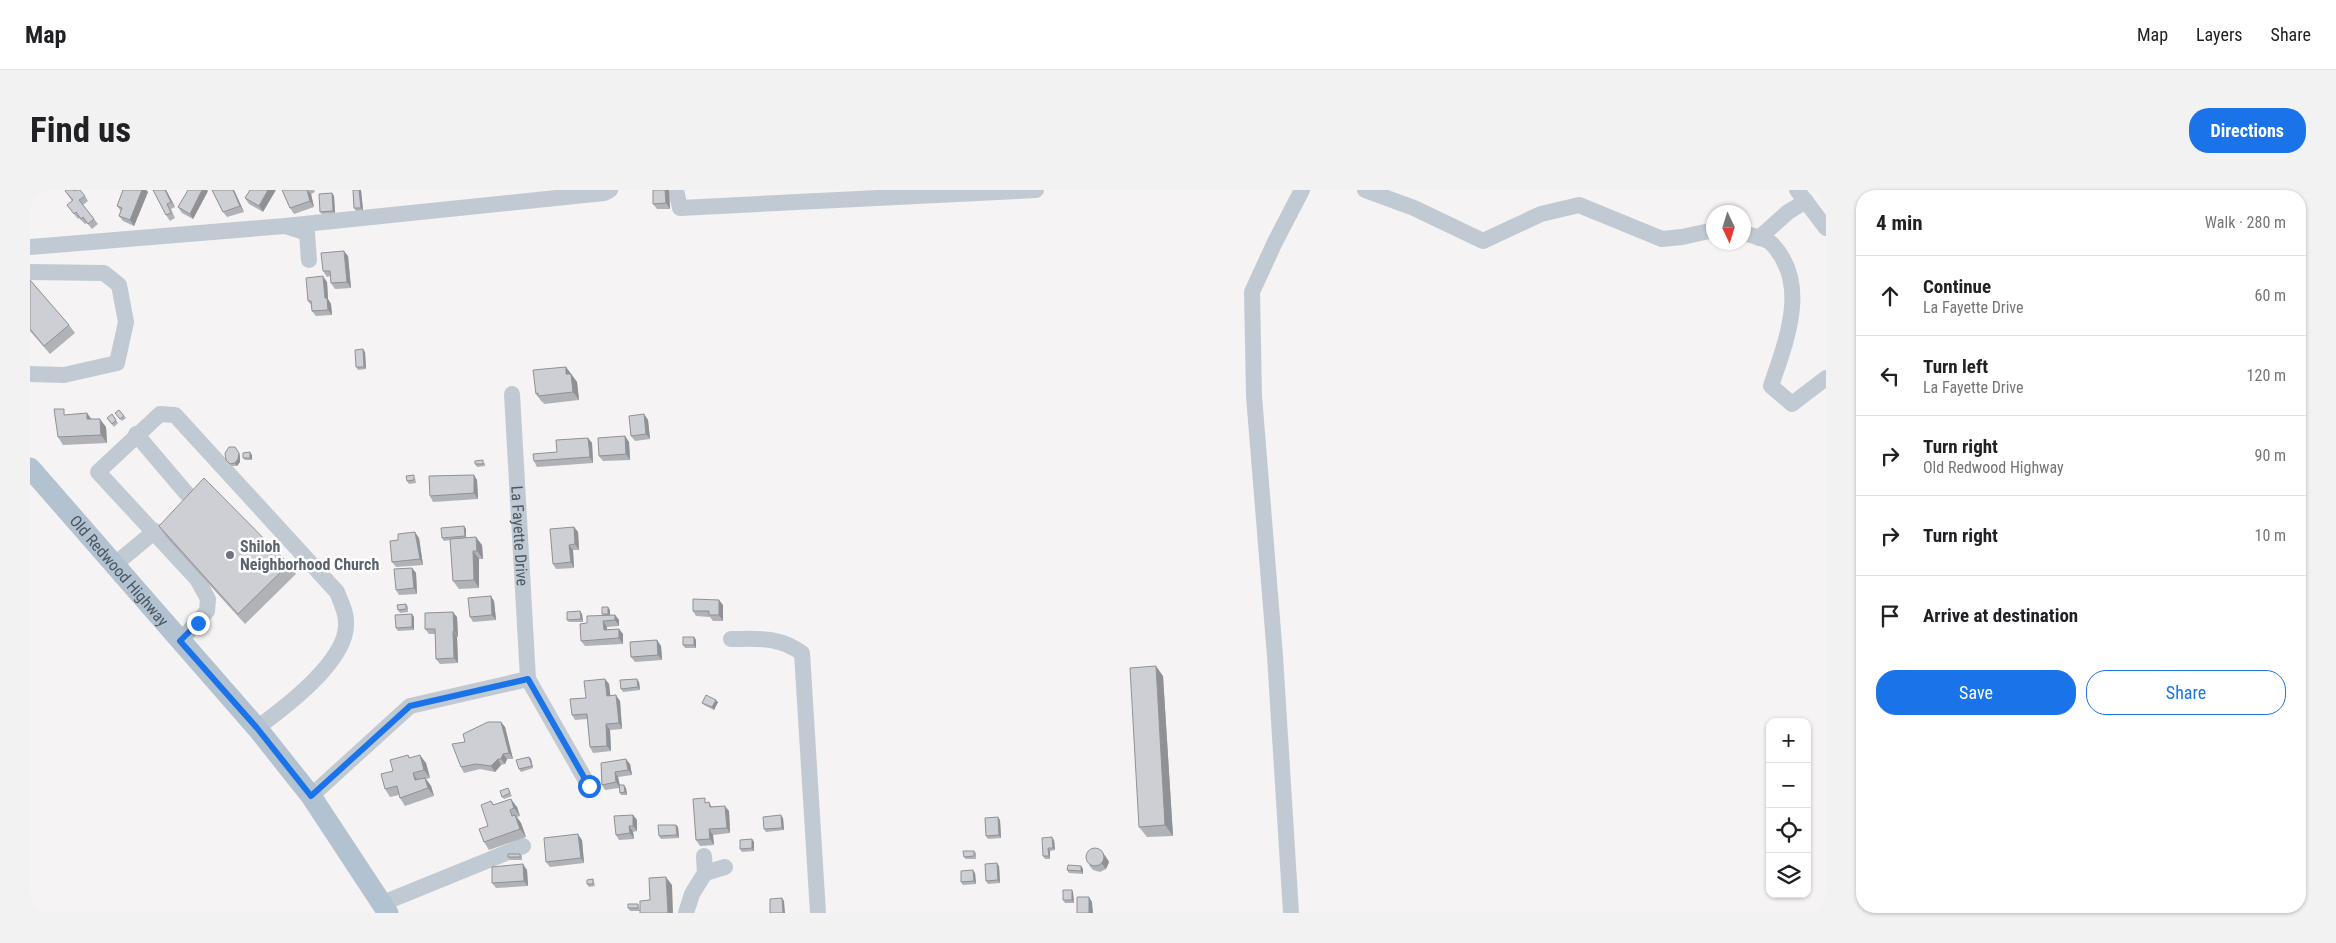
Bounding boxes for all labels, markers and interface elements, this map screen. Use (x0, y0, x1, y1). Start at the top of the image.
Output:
text: Map (25, 21, 66, 49)
text: Map (2137, 24, 2168, 45)
text: Layers (2196, 24, 2243, 45)
text: Share (2271, 24, 2311, 45)
button: Directions (2189, 108, 2306, 153)
text: Find us (30, 110, 131, 151)
north arrow (1706, 205, 1751, 250)
text: 4 min (1876, 211, 1923, 235)
text: Walk · 280 m (2205, 213, 2286, 232)
text: Continue (1923, 275, 1991, 298)
icon: ahead (1876, 282, 1904, 310)
text: 60 m (2254, 286, 2286, 305)
text: La Fayette Drive (1923, 298, 2024, 317)
text: Turn left (1923, 355, 1988, 378)
icon: left (1876, 362, 1904, 390)
text: 120 m (2247, 366, 2286, 385)
text: La Fayette Drive (1923, 378, 2024, 397)
text: Turn right (1923, 435, 1998, 458)
icon: right (1876, 442, 1904, 470)
text: 90 m (2254, 446, 2286, 465)
text: Old Redwood Highway (1923, 458, 2064, 477)
street label: La Fayette Drive (507, 485, 532, 587)
street label: Old Redwood Highway (66, 512, 173, 630)
icon: right (1876, 522, 1904, 550)
text: Turn right (1923, 524, 1998, 547)
text: 10 m (2254, 526, 2286, 545)
place label: Shiloh Neighborhood Church (240, 537, 379, 574)
marker: Shiloh Neighborhood Church (224, 549, 236, 561)
icon: arrive (1876, 602, 1904, 630)
text: Arrive at destination (1923, 604, 2078, 627)
route end (187, 612, 210, 635)
button: Save (1876, 670, 2076, 715)
button: Share (2086, 670, 2286, 715)
map controls (1766, 718, 1811, 898)
button: + (1766, 718, 1811, 763)
button: − (1766, 763, 1811, 808)
route start (578, 775, 601, 798)
button: locate (1766, 808, 1811, 853)
button: layers (1766, 853, 1811, 898)

